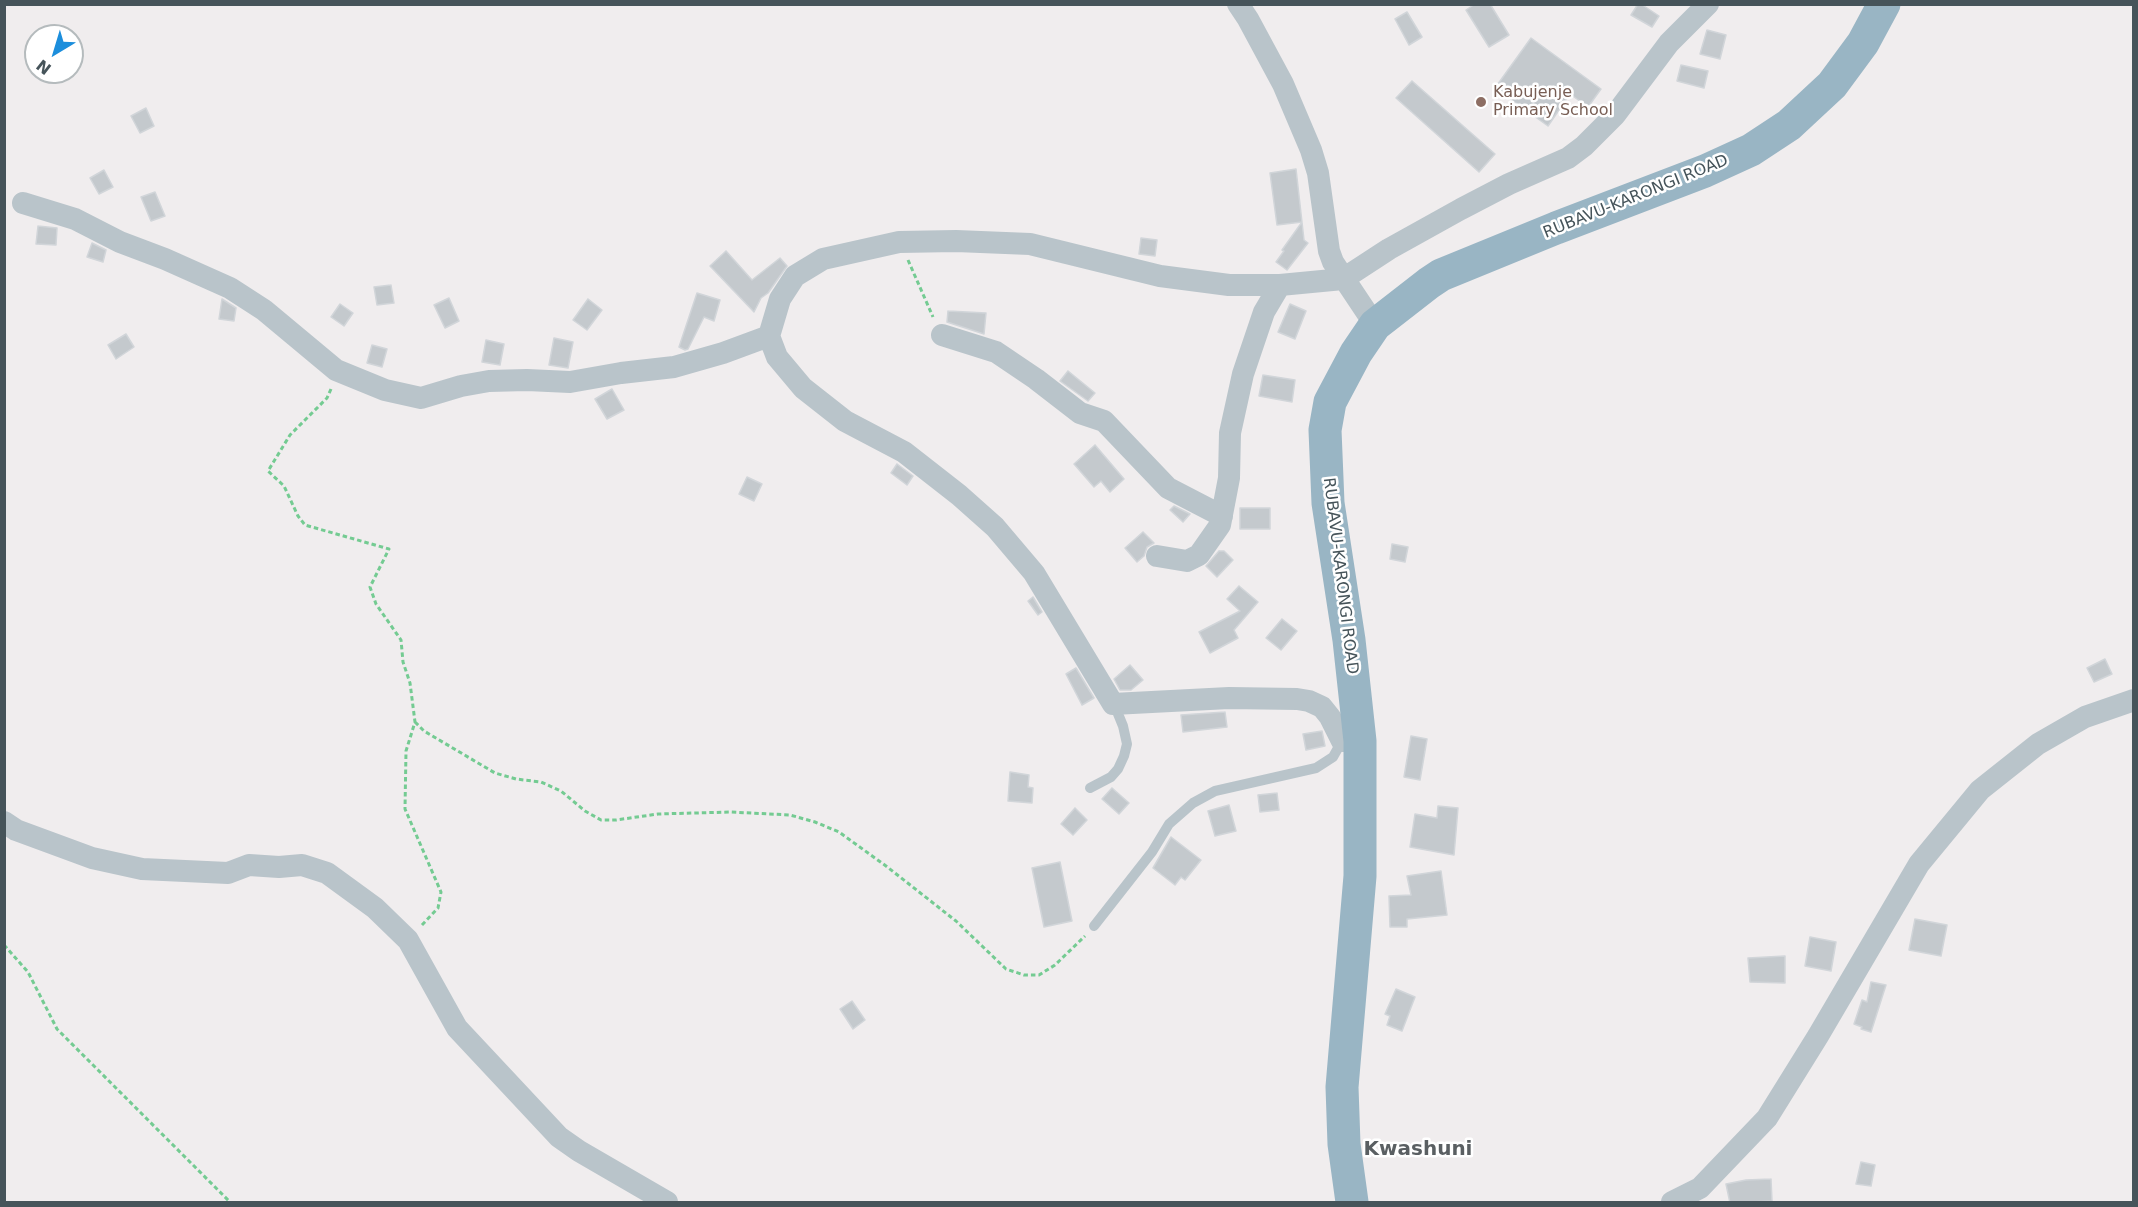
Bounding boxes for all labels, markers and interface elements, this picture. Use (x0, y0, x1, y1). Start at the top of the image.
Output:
north arrow (24, 24, 84, 84)
text: N (33, 55, 55, 79)
place label: Kabujenje Primary School (1493, 83, 1613, 121)
marker: Kabujenje Primary School (1474, 95, 1488, 109)
street label: RUBAVU-KARONGI ROAD (1541, 151, 1731, 243)
street label: RUBAVU-KARONGI ROAD (1318, 477, 1362, 675)
district label: Kwashuni (1364, 1138, 1472, 1162)

